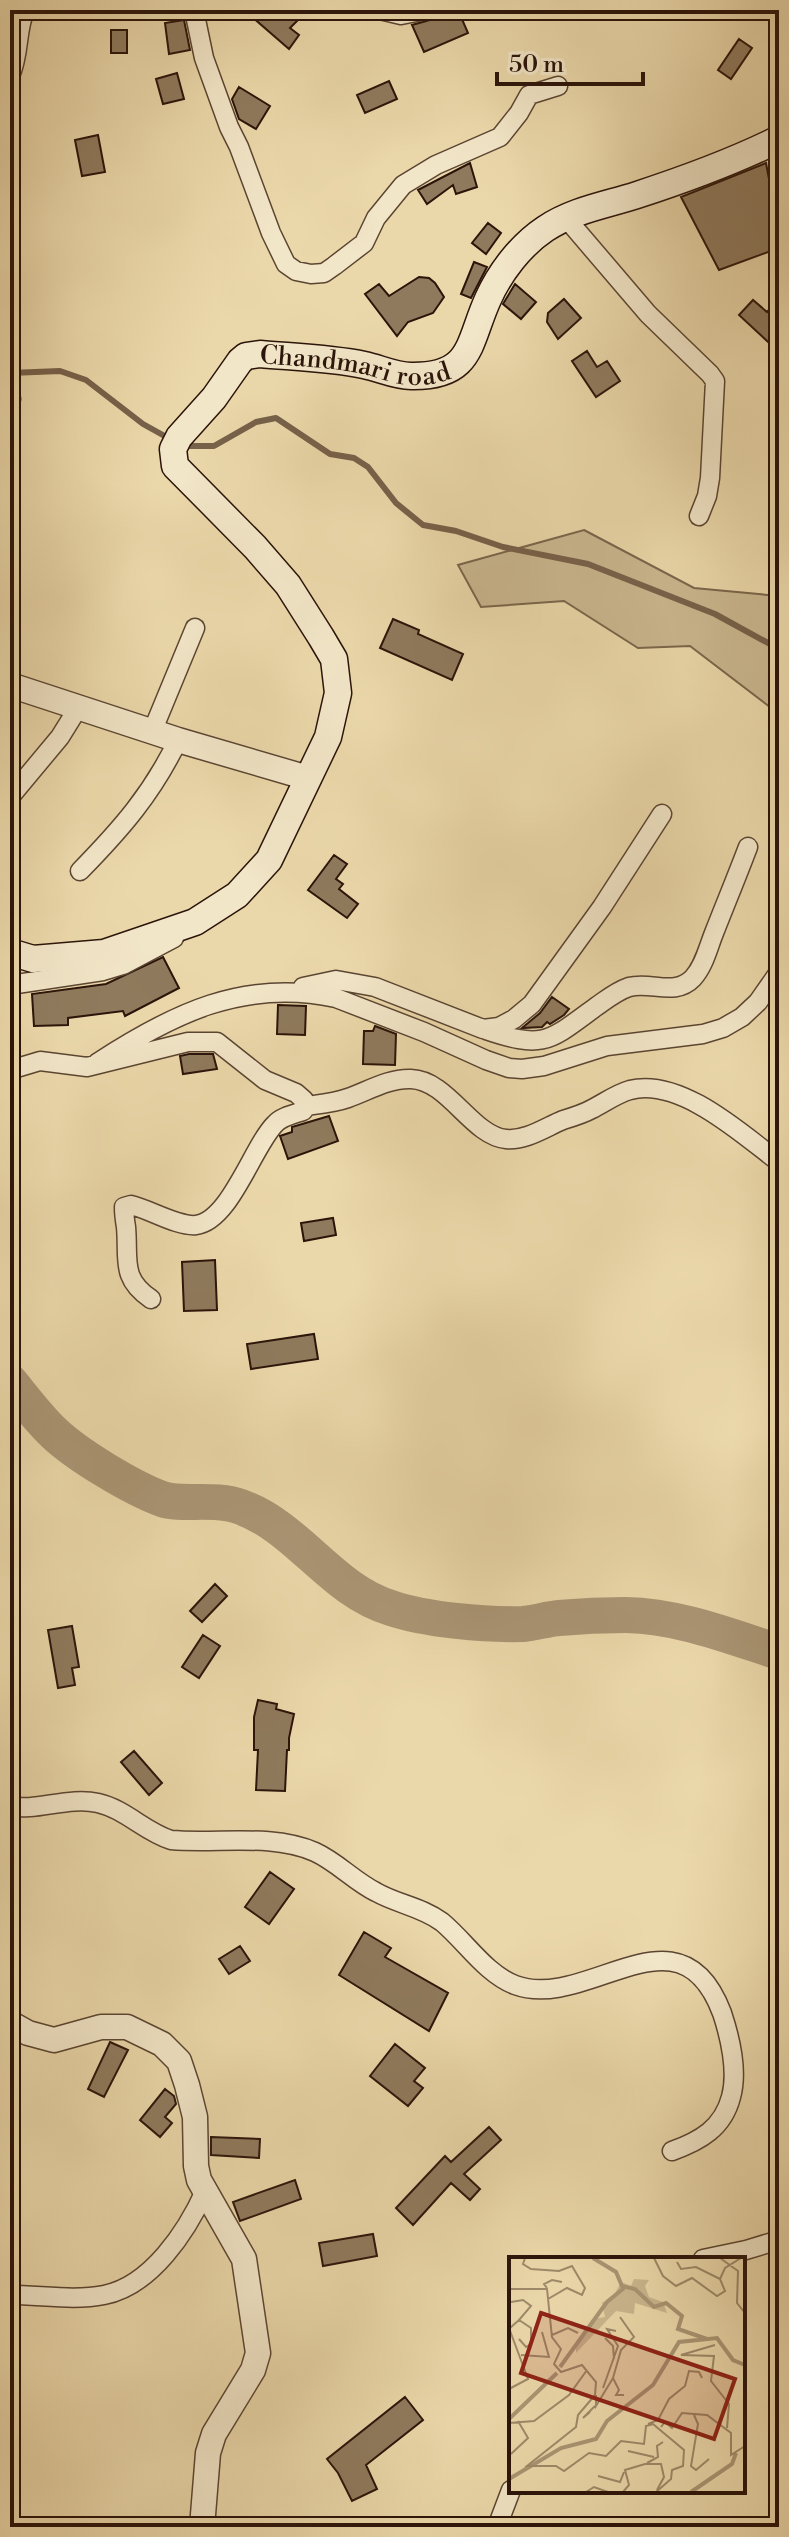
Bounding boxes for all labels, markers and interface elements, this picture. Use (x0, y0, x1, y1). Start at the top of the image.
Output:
scale bar (497, 36, 643, 86)
text: 50 m (509, 50, 564, 80)
street label: Chandmari road (259, 339, 455, 393)
inset map (509, 2257, 745, 2493)

